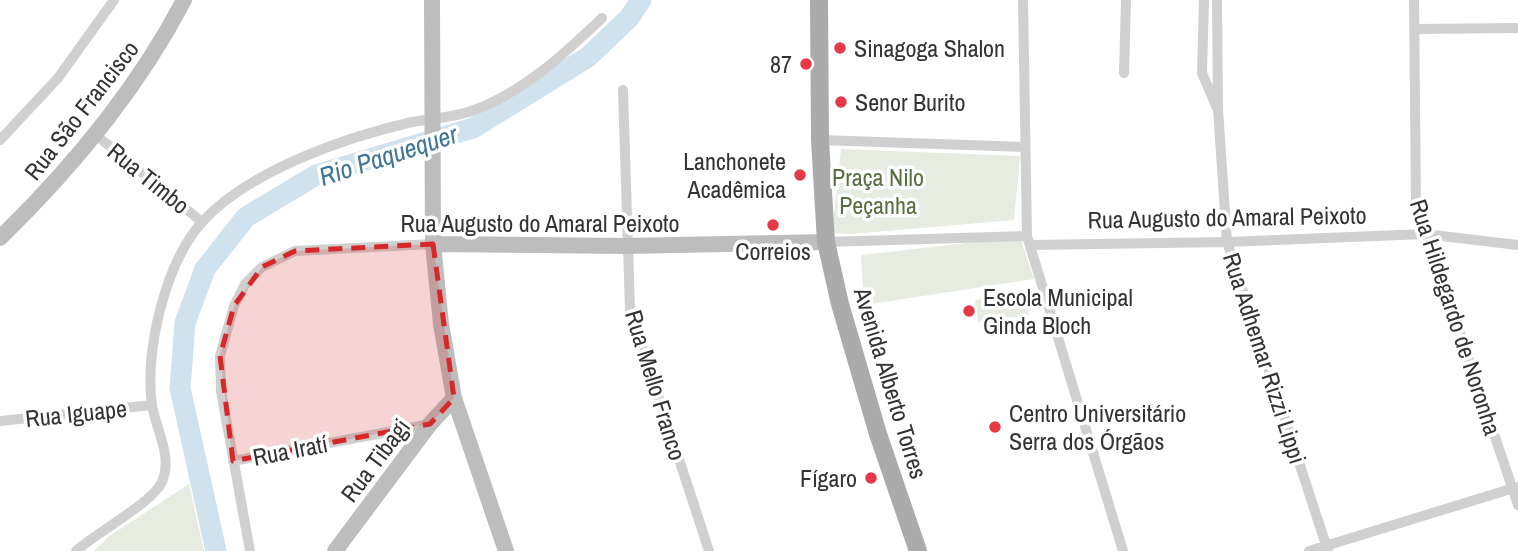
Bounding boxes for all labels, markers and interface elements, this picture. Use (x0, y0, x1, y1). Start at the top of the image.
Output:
place label: Sinagoga Shalon (854, 32, 1005, 64)
street label: Rua São Francisco (17, 34, 145, 186)
marker: Sinagoga Shalon (832, 40, 848, 56)
place label: 87 (770, 48, 792, 80)
marker: 87 (798, 56, 814, 72)
place label: Senor Burito (855, 86, 966, 118)
marker: Senor Burito (833, 94, 849, 110)
water label: Rio Paquequer (314, 116, 462, 194)
street label: Rua Timbo (101, 135, 197, 221)
place label: Lanchonete Acadêmica (683, 145, 786, 205)
park label: Praça Nilo Peçanha (832, 161, 924, 221)
marker: Lanchonete Acadêmica (792, 167, 808, 183)
street label: Rua Hildegardo de Noronha (1403, 195, 1509, 439)
street label: Rua Augusto do Amaral Peixoto (1087, 199, 1367, 235)
street label: Rua Augusto do Amaral Peixoto (401, 207, 680, 239)
marker: Correios (765, 217, 781, 233)
place label: Correios (735, 235, 811, 267)
street label: Rua Adhemar Rizzi Lippi (1216, 248, 1314, 468)
place label: Escola Municipal Ginda Bloch (983, 281, 1133, 341)
street label: Avenida Alberto Torres (846, 282, 935, 483)
marker: Escola Municipal Ginda Bloch (961, 303, 977, 319)
street label: Rua Mello Franco (618, 306, 694, 464)
street label: Rua Iguape (24, 392, 128, 434)
place label: Centro Universitário Serra dos Órgãos (1009, 397, 1186, 457)
street label: Rua Tibagi (333, 412, 417, 508)
marker: Centro Universitário Serra dos Órgãos (987, 419, 1003, 435)
street label: Rua Iratí (250, 427, 331, 473)
place label: Fígaro (800, 462, 857, 494)
marker: Fígaro (863, 470, 879, 486)

